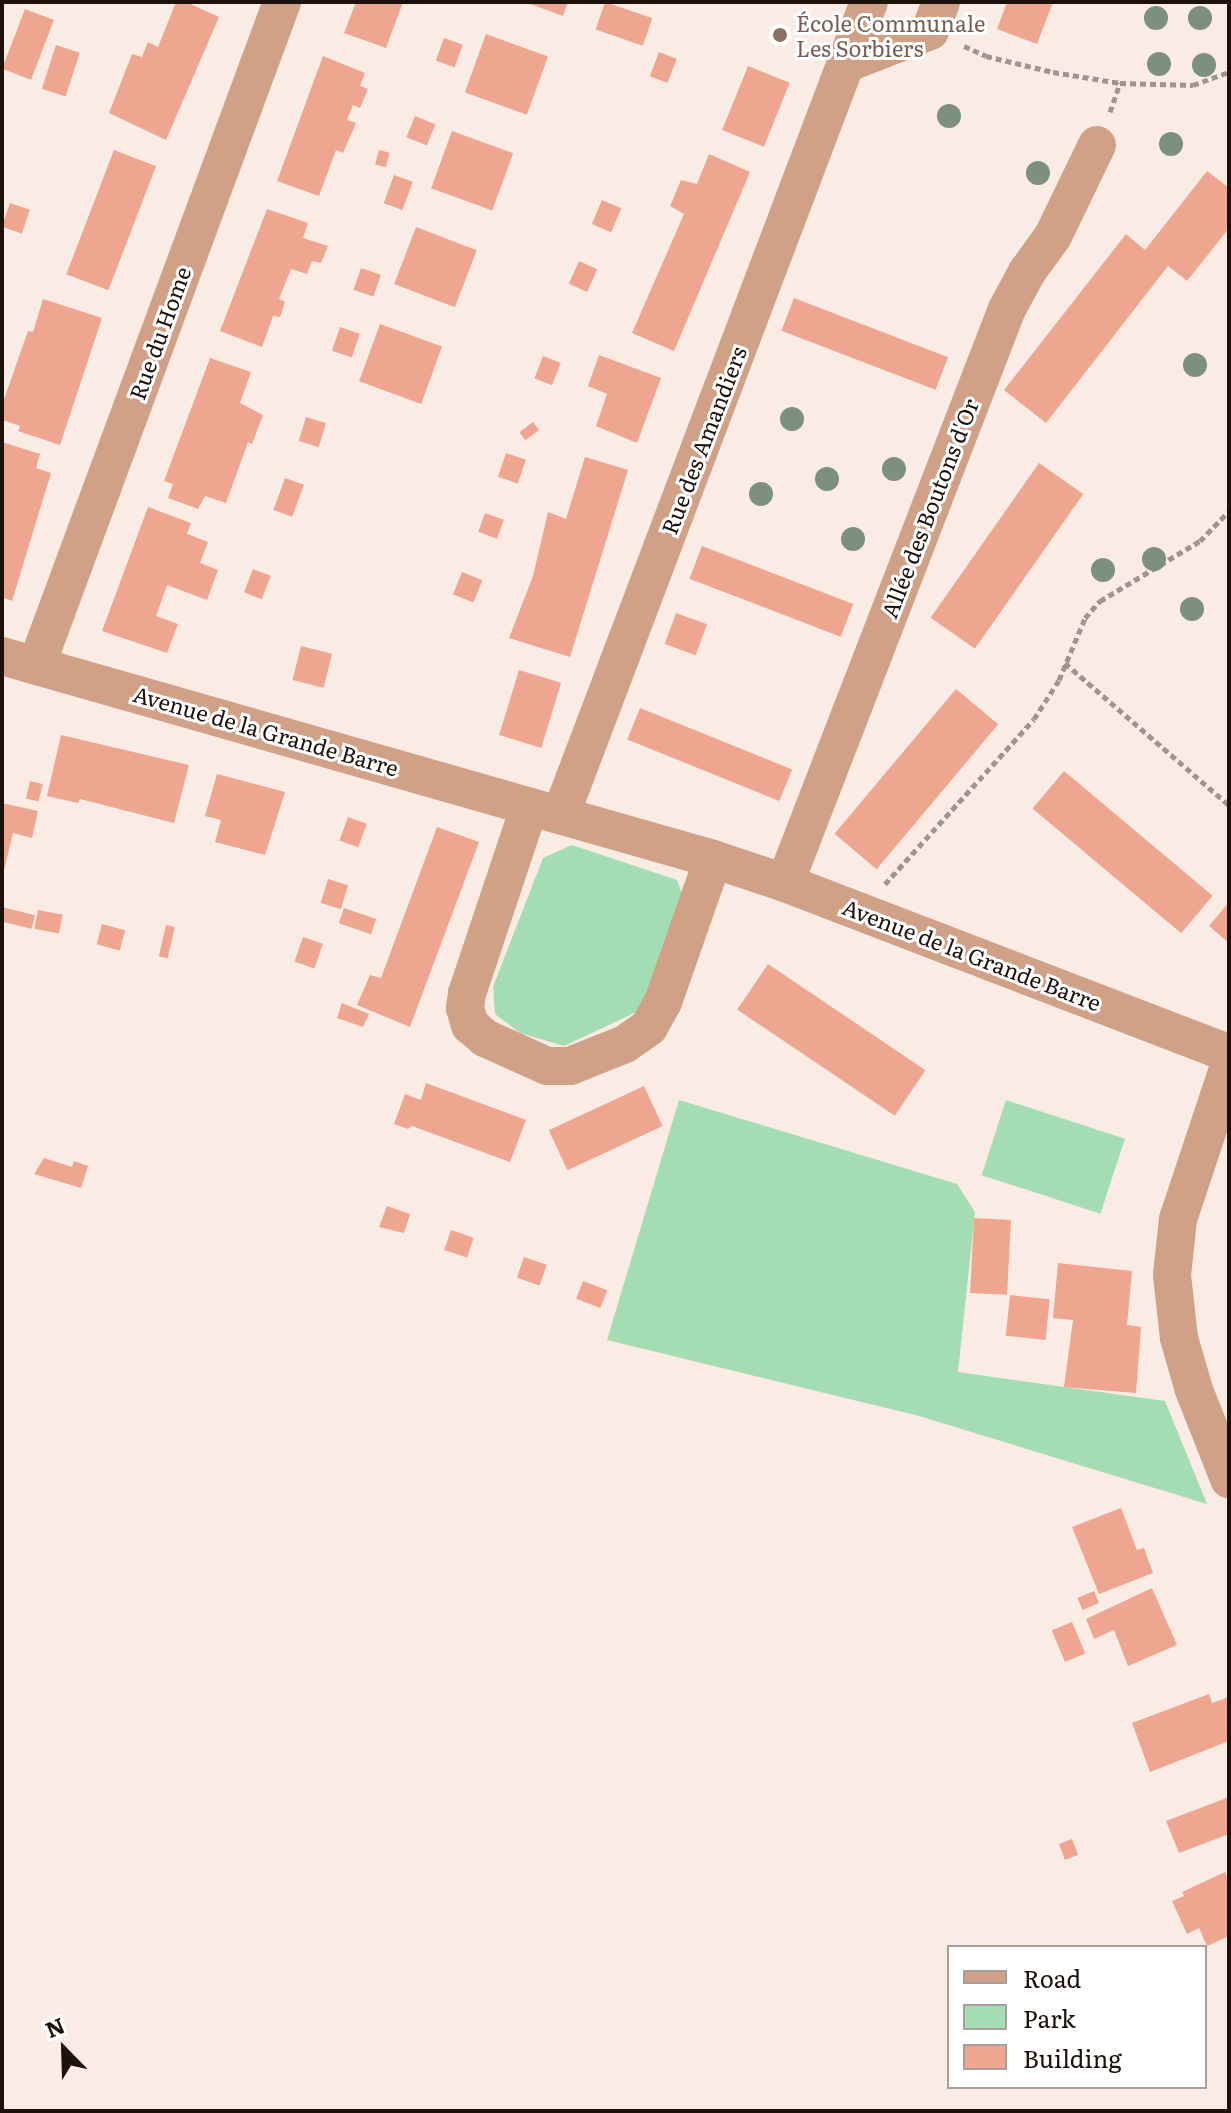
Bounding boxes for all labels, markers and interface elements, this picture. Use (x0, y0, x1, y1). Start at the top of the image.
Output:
place label: École Communale Les Sorbiers (796, 9, 985, 60)
marker: École Communale Les Sorbiers (771, 26, 789, 44)
street label: Rue du Home (123, 263, 195, 403)
street label: Rue des Amandiers (655, 342, 751, 538)
street label: Allée des Boutons d'Or (875, 395, 983, 621)
street label: Avenue de la Grande Barre (130, 679, 402, 781)
street label: Avenue de la Grande Barre (839, 892, 1105, 1016)
legend (947, 1945, 1207, 2089)
text: Road (1023, 1960, 1081, 1995)
text: Park (1023, 2000, 1076, 2035)
text: N (39, 2008, 69, 2045)
north arrow (24, 2009, 104, 2089)
text: Building (1023, 2040, 1122, 2075)

